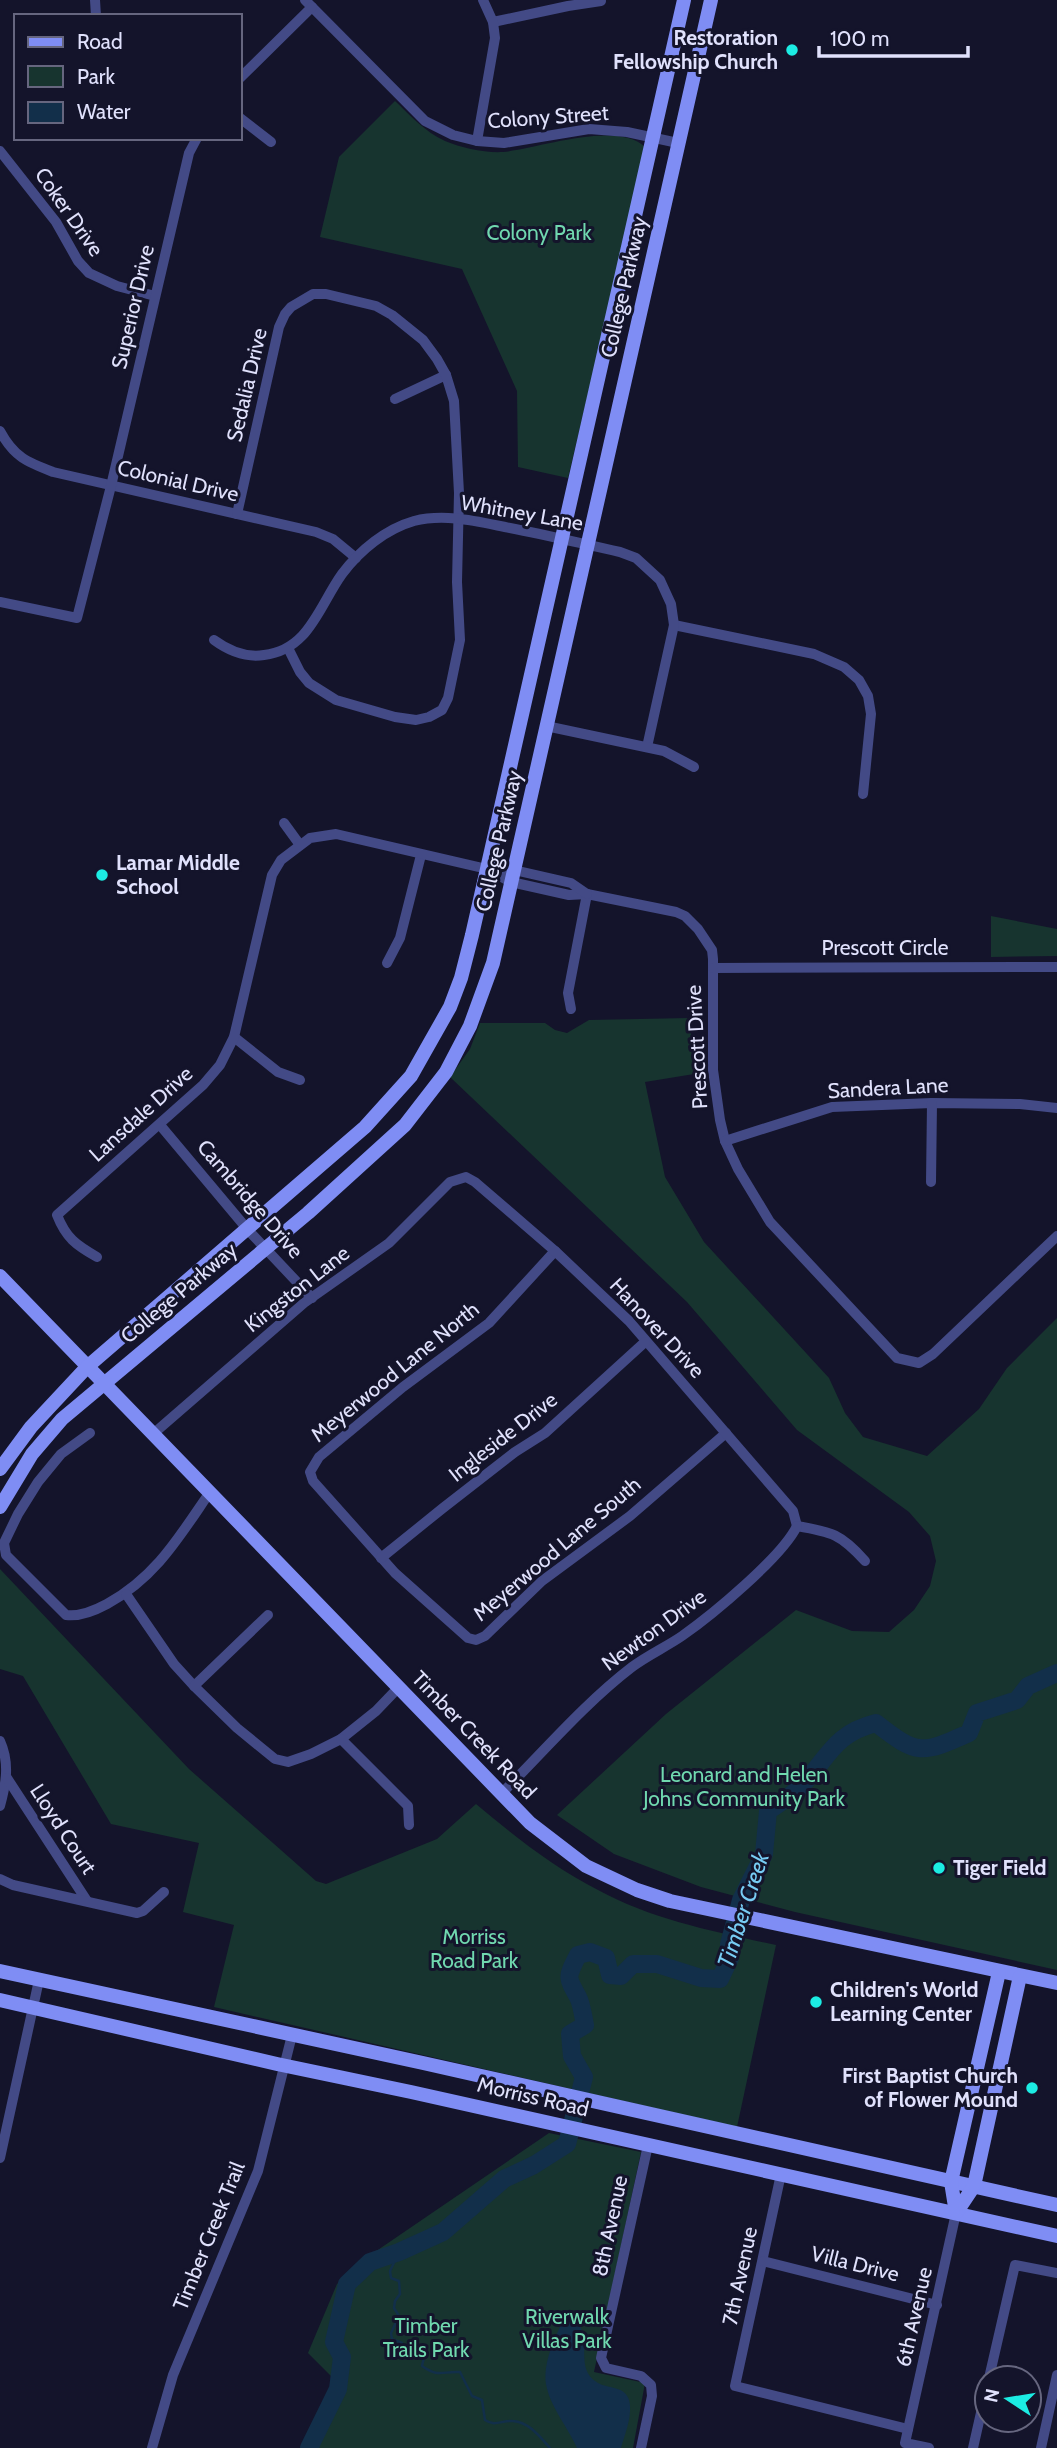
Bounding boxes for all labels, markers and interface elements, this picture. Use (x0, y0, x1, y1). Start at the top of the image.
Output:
legend (14, 14, 242, 140)
scale bar (819, 14, 968, 58)
place label: Restoration Fellowship Church (613, 25, 778, 74)
text: 100 m (830, 26, 889, 51)
text: Road (77, 29, 123, 54)
marker: Restoration Fellowship Church (784, 42, 800, 58)
text: Park (77, 64, 115, 89)
text: Water (77, 99, 131, 124)
street label: Colony Street (487, 100, 609, 133)
street label: Coker Drive (30, 163, 109, 261)
street label: College Parkway (595, 214, 652, 360)
park label: Colony Park (486, 220, 592, 245)
street label: Superior Drive (106, 242, 159, 371)
street label: Sedalia Drive (221, 325, 272, 444)
street label: Colonial Drive (115, 454, 241, 507)
street label: Whitney Lane (459, 489, 585, 536)
street label: College Parkway (470, 768, 527, 914)
place label: Lamar Middle School (116, 850, 240, 899)
marker: Lamar Middle School (94, 867, 110, 883)
street label: Prescott Circle (822, 935, 949, 960)
street label: Prescott Drive (681, 984, 712, 1110)
street label: Lansdale Drive (84, 1061, 198, 1166)
street label: Sandera Lane (827, 1072, 949, 1103)
street label: Cambridge Drive (192, 1134, 309, 1263)
street label: College Parkway (116, 1237, 242, 1348)
street label: Kingston Lane (239, 1240, 354, 1337)
street label: Hanover Drive (605, 1273, 710, 1383)
street label: Meyerwood Lane North (306, 1296, 484, 1447)
street label: Ingleside Drive (444, 1386, 562, 1487)
street label: Meyerwood Lane South (468, 1471, 646, 1626)
street label: Newton Drive (597, 1583, 711, 1676)
street label: Timber Creek Road (407, 1666, 542, 1804)
park label: Leonard and Helen Johns Community Park (642, 1762, 845, 1811)
street label: Lloyd Court (25, 1779, 102, 1878)
water label: Timber Creek (711, 1847, 775, 1971)
place label: Tiger Field (953, 1855, 1047, 1880)
marker: Tiger Field (931, 1860, 947, 1876)
park label: Morriss Road Park (430, 1924, 519, 1973)
place label: Children's World Learning Center (830, 1977, 979, 2026)
marker: Children's World Learning Center (808, 1994, 824, 2010)
place label: First Baptist Church of Flower Mound (842, 2063, 1018, 2112)
street label: Morriss Road (475, 2072, 591, 2121)
marker: First Baptist Church of Flower Mound (1024, 2080, 1040, 2096)
street label: Timber Creek Trail (167, 2158, 250, 2314)
street label: 8th Avenue (587, 2173, 632, 2279)
street label: 7th Avenue (717, 2224, 762, 2328)
street label: Villa Drive (808, 2240, 902, 2287)
street label: 6th Avenue (890, 2264, 937, 2369)
park label: Riverwalk Villas Park (522, 2304, 612, 2353)
park label: Timber Trails Park (383, 2313, 470, 2362)
north arrow (973, 2364, 1043, 2434)
text: N (979, 2387, 1005, 2405)

